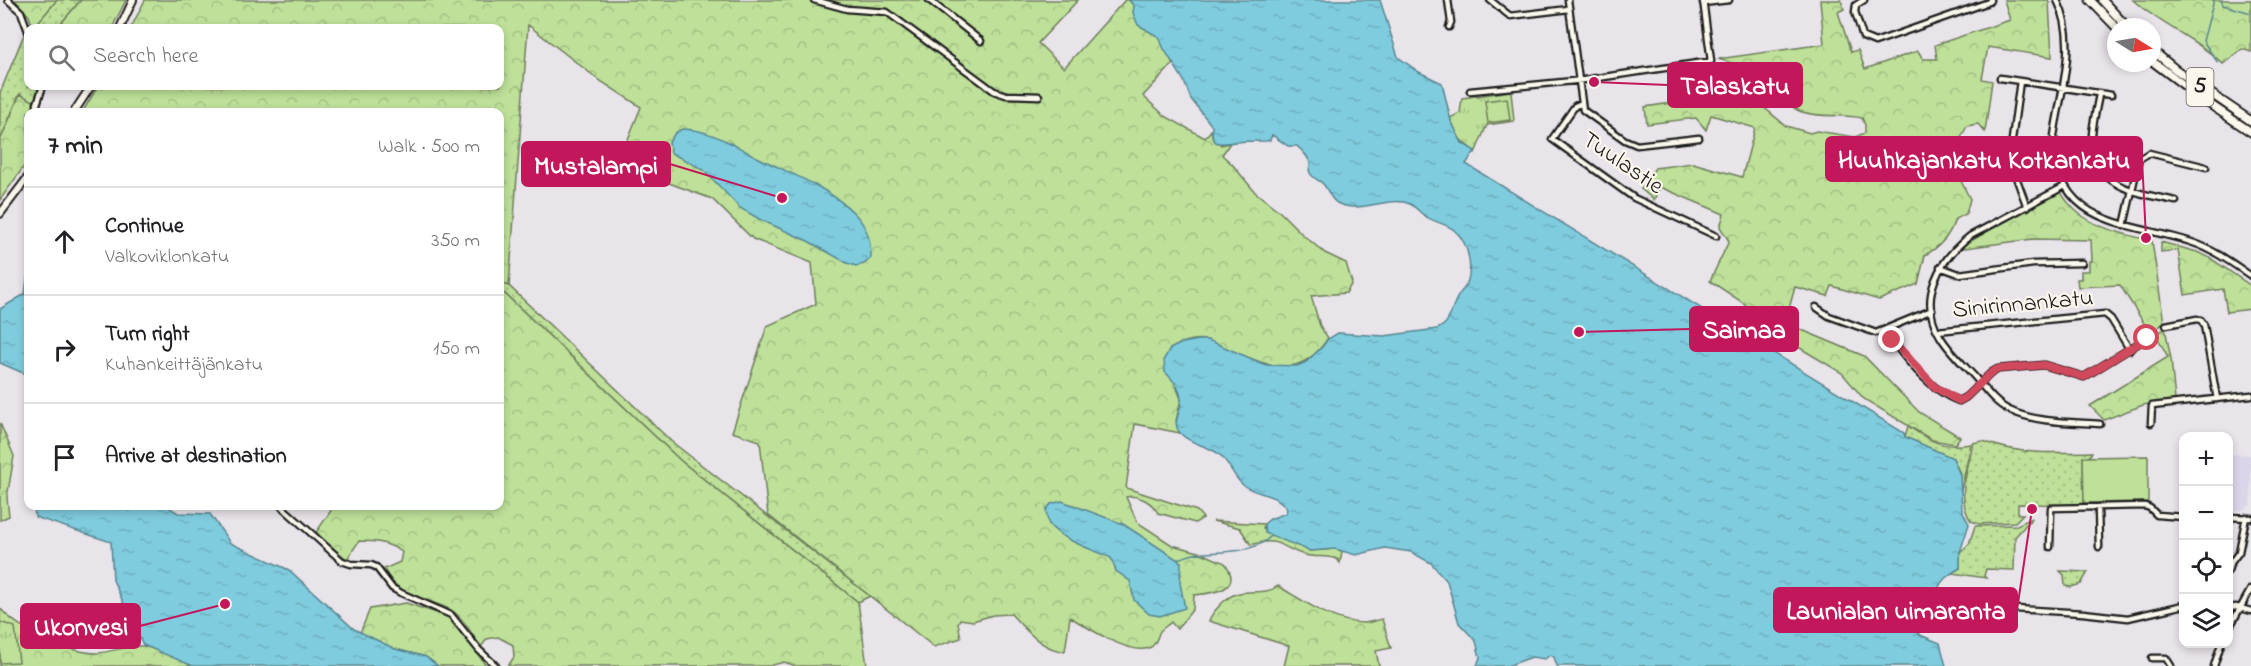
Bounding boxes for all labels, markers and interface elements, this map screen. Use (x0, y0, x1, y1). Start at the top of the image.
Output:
north arrow (2107, 18, 2161, 72)
search box (24, 24, 504, 90)
icon: search (45, 41, 78, 74)
text: Search here (93, 41, 198, 73)
callout: Talaskatu (1668, 63, 1802, 107)
road number: 5 (2186, 68, 2214, 106)
text: Talaskatu (1680, 69, 1790, 107)
street label: Tuulastie (1574, 124, 1670, 204)
text: 7 min (48, 128, 103, 166)
text: Walk · 500 m (378, 133, 480, 162)
callout: Huuhkajankatu Kotkankatu (1826, 137, 2142, 181)
callout: Mustalampi (522, 142, 670, 186)
text: Huuhkajankatu Kotkankatu (1838, 143, 2130, 181)
text: Mustalampi (534, 149, 658, 187)
text: Continue (105, 211, 184, 243)
icon: ahead (48, 225, 81, 258)
text: 350 m (431, 227, 480, 256)
text: Valkoviklonkatu (105, 243, 229, 272)
street label: Sinirinnankatu (1951, 281, 2095, 329)
callout: Saimaa (1690, 307, 1798, 351)
text: Saimaa (1702, 313, 1786, 351)
text: Turn right (105, 319, 190, 351)
route start (2133, 324, 2159, 350)
route end (1878, 326, 1904, 352)
icon: right (48, 333, 81, 366)
text: 150 m (433, 335, 480, 364)
text: Kuhankeittäjänkatu (105, 351, 263, 380)
map controls (2179, 432, 2233, 648)
button: + (2179, 432, 2233, 486)
icon: arrive (48, 441, 81, 474)
text: Arrive at destination (105, 441, 287, 473)
button: − (2179, 486, 2233, 540)
button: locate (2179, 540, 2233, 594)
callout: Launialan uimaranta (1774, 588, 2017, 632)
text: Launialan uimaranta (1786, 594, 2006, 632)
button: layers (2179, 594, 2233, 648)
callout: Ukonvesi (21, 604, 140, 648)
text: Ukonvesi (34, 610, 128, 648)

